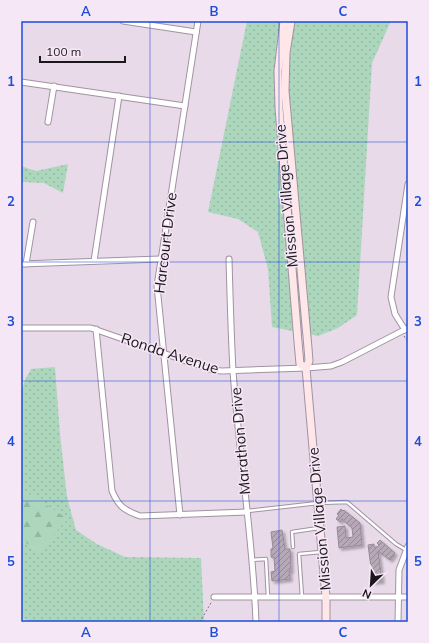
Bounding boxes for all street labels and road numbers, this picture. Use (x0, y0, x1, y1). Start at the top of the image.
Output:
street label: Mission Village Drive (270, 124, 302, 268)
street label: Harcourt Drive (149, 191, 181, 295)
street label: Ronda Avenue (119, 328, 221, 378)
street label: Marathon Drive (226, 386, 254, 496)
street label: Mission Village Drive (303, 447, 335, 591)

